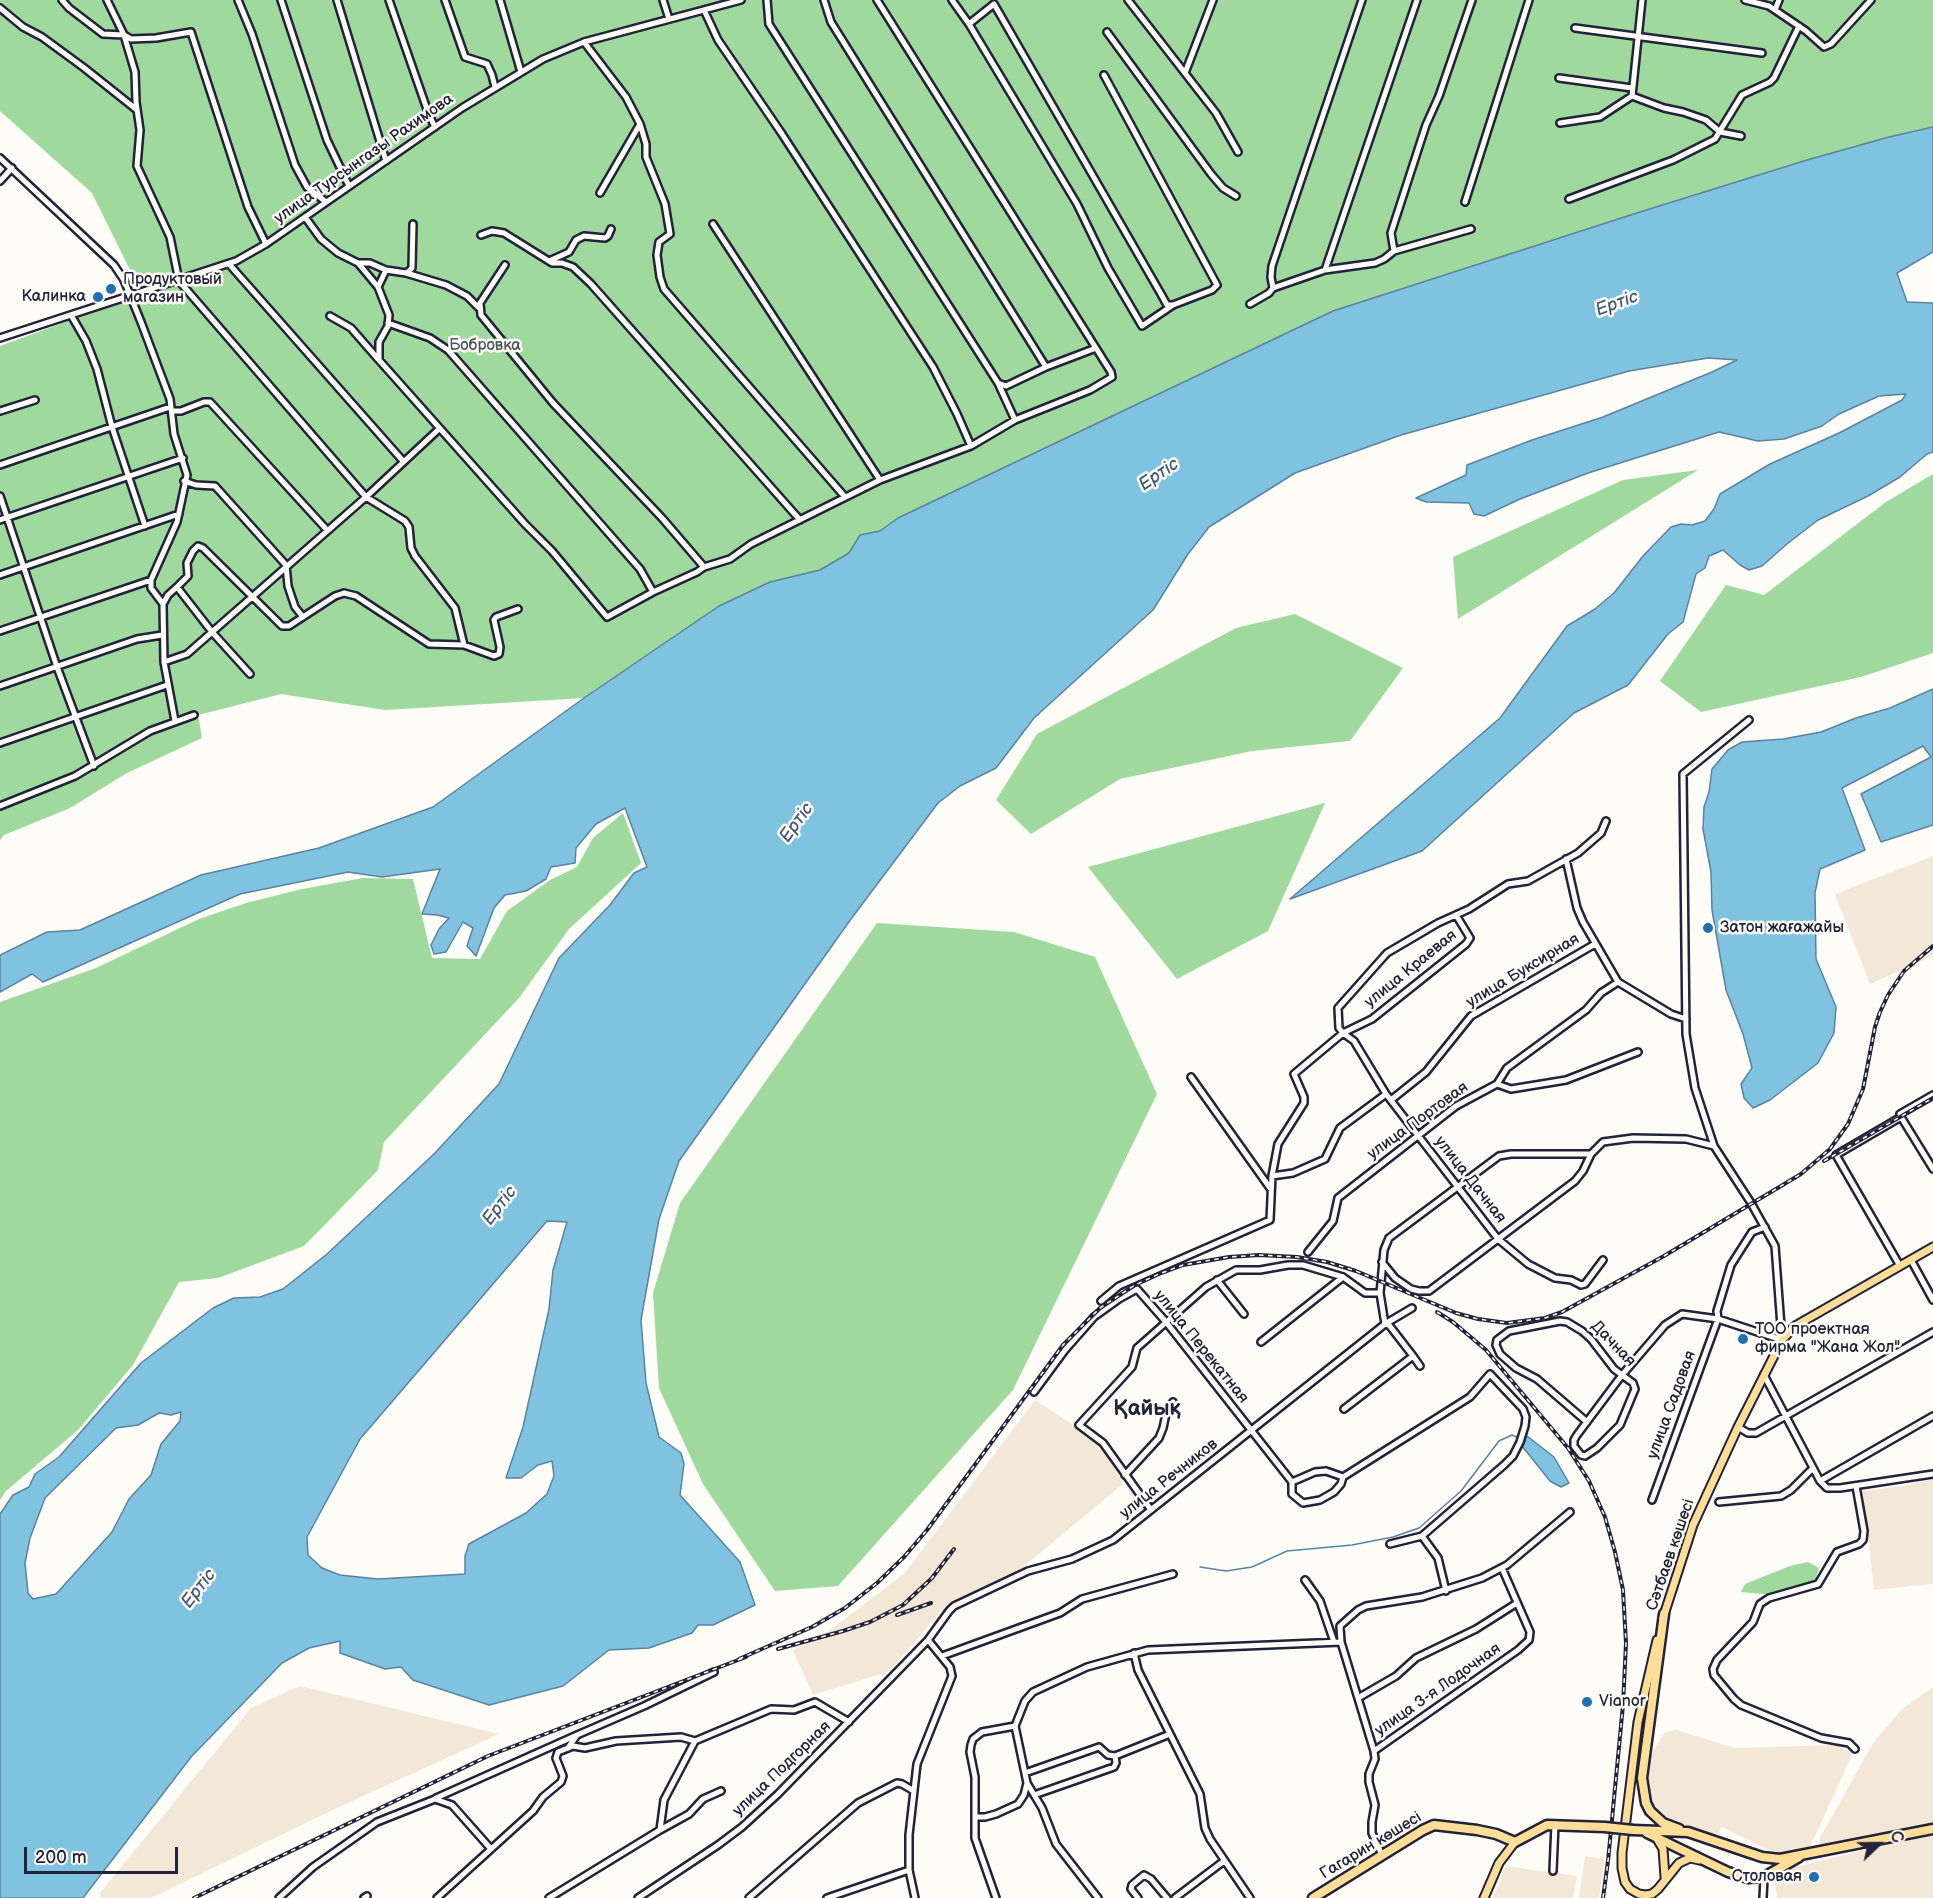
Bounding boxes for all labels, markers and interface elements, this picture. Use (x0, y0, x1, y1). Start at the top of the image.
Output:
street label: улица Турсынгазы Рахимова (271, 90, 457, 228)
place label: Продуктовый магазин (123, 270, 222, 308)
marker: Продуктовый магазин (104, 282, 118, 296)
water label: Ертіс (1593, 286, 1641, 322)
place label: Калинка (21, 287, 86, 307)
marker: Калинка (91, 290, 105, 304)
park label: Бобровка (449, 336, 521, 356)
water label: Ертіс (1135, 454, 1183, 496)
water label: Ертіс (775, 799, 819, 847)
place label: Затон жағажайы (1720, 918, 1844, 938)
marker: Затон жағажайы (1701, 921, 1715, 935)
street label: улица Краевая (1361, 926, 1461, 1012)
street label: улица Буксирная (1463, 930, 1583, 1012)
street label: улица Портовая (1364, 1078, 1472, 1164)
street label: улица Дачная (1430, 1133, 1510, 1227)
water label: Ертіс (478, 1182, 522, 1230)
street label: улица Перекатная (1150, 1287, 1252, 1407)
street label: Дачная (1586, 1317, 1640, 1371)
place label: ТОО проектная фирма "Жана Жол" (1755, 1320, 1900, 1358)
marker: ТОО проектная фирма "Жана Жол" (1736, 1332, 1750, 1346)
street label: улица Садовая (1644, 1348, 1700, 1462)
district label: Қайық (1113, 1396, 1181, 1422)
street label: улица Речников (1116, 1435, 1222, 1523)
street label: Сәтбаев көшесі (1643, 1497, 1699, 1613)
water label: Ертіс (177, 1565, 221, 1613)
street label: улица 3-я Лодочная (1371, 1639, 1505, 1741)
place label: Vianor (1599, 1692, 1646, 1712)
marker: Vianor (1580, 1695, 1594, 1709)
street label: улица Подгорная (729, 1717, 835, 1821)
street label: Гагарин көшесі (1317, 1808, 1425, 1884)
north arrow (1849, 1814, 1909, 1874)
text: С (1885, 1828, 1907, 1846)
scale bar (27, 1835, 182, 1873)
text: 200 m (35, 1847, 87, 1868)
place label: Столовая (1732, 1867, 1802, 1887)
marker: Столовая (1807, 1870, 1821, 1884)

